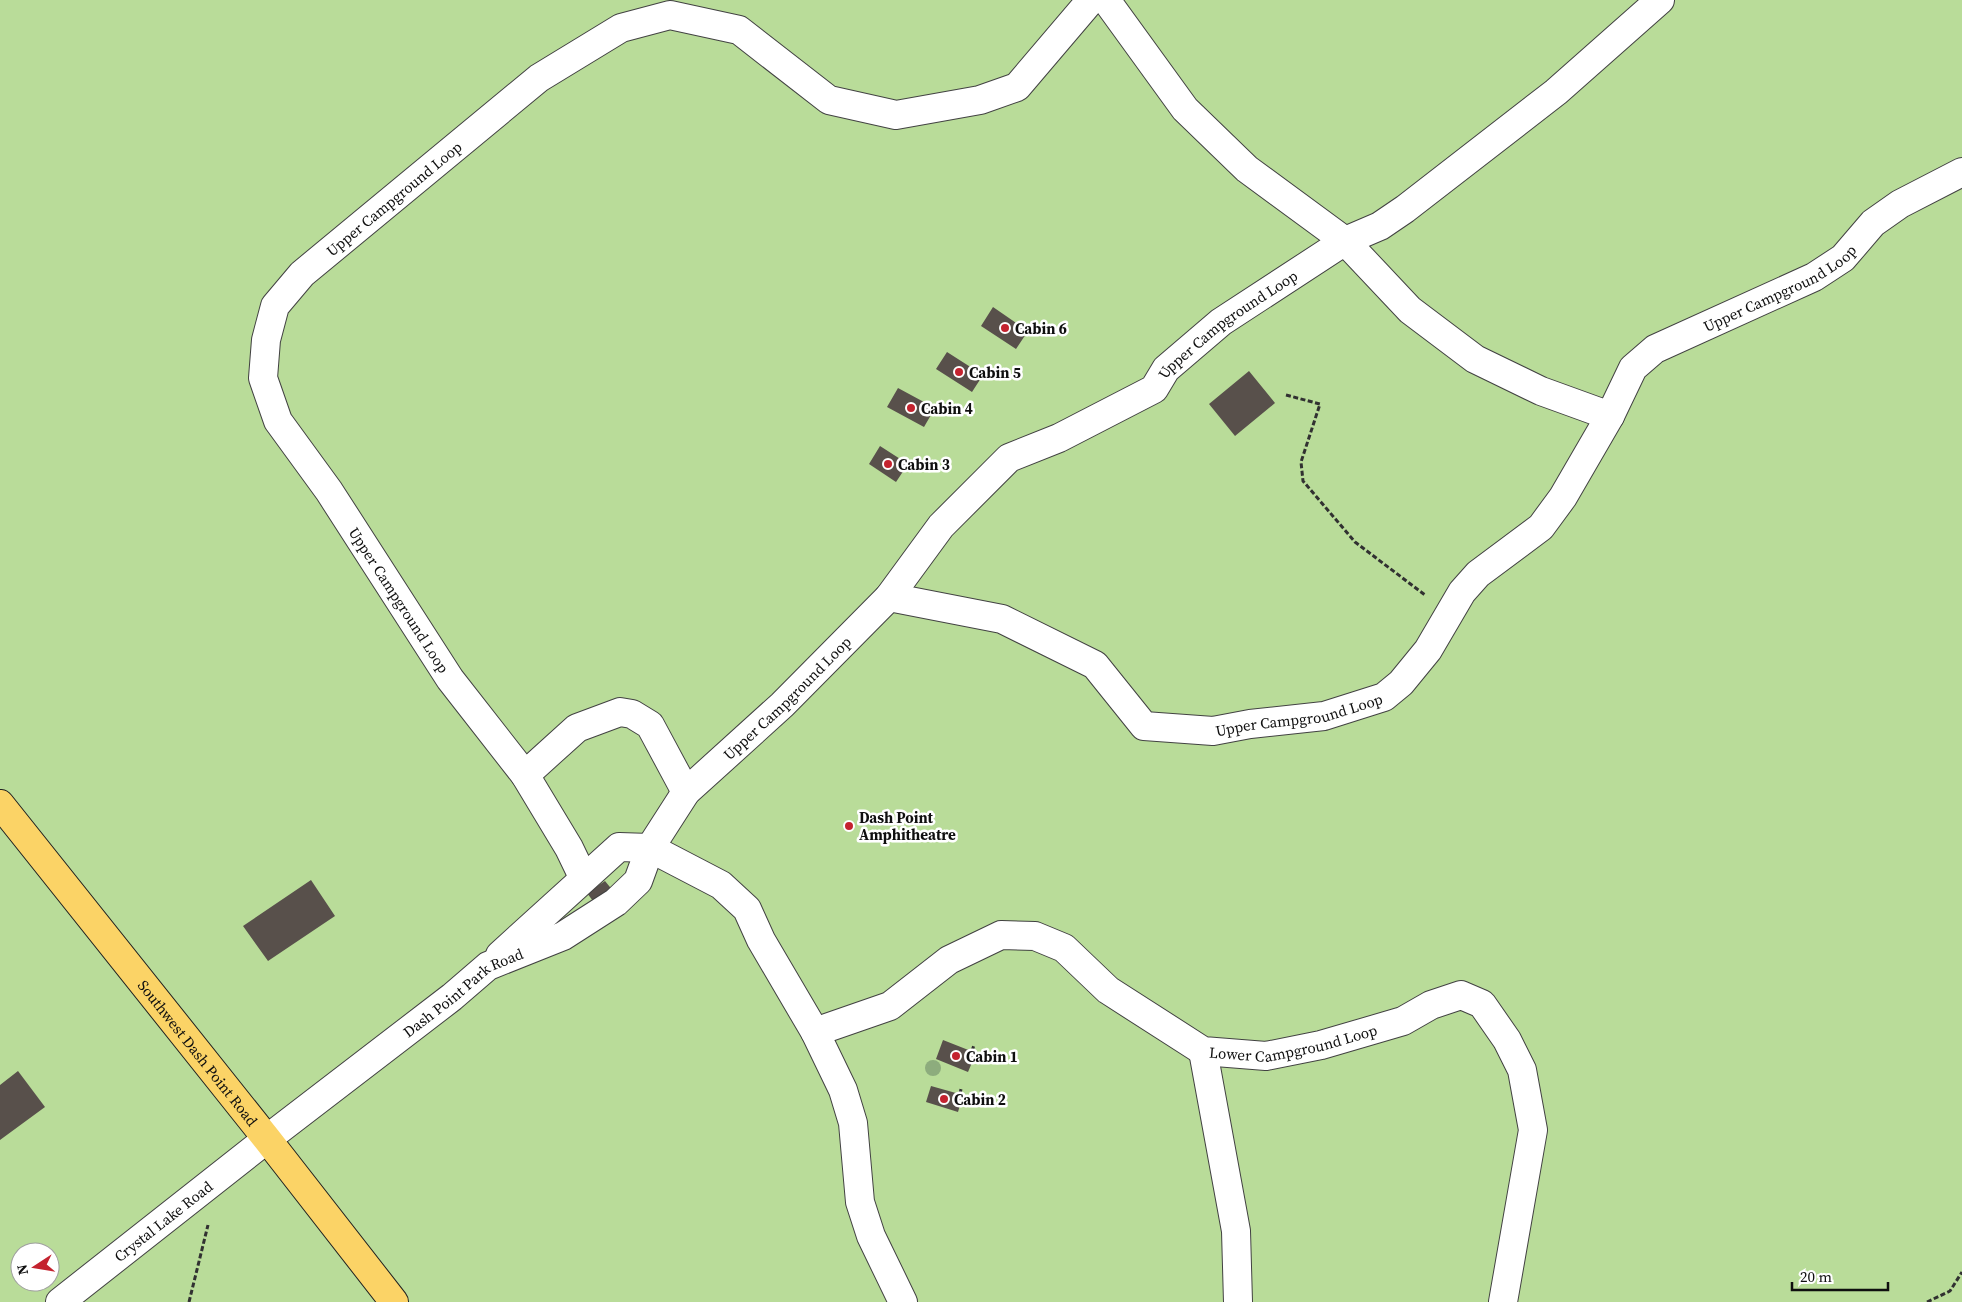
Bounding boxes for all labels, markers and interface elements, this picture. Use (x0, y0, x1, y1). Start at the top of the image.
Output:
street label: Upper Campground Loop (321, 136, 466, 261)
street label: Upper Campground Loop (1700, 240, 1861, 336)
street label: Upper Campground Loop (1152, 264, 1301, 382)
place label: Cabin 6 (1015, 318, 1067, 339)
marker: Cabin 6 (999, 322, 1011, 334)
place label: Cabin 5 (969, 362, 1021, 383)
marker: Cabin 5 (953, 366, 965, 378)
place label: Cabin 4 (921, 398, 973, 419)
marker: Cabin 4 (905, 402, 917, 414)
place label: Cabin 3 (898, 454, 950, 475)
marker: Cabin 3 (882, 458, 894, 470)
street label: Upper Campground Loop (344, 523, 454, 677)
street label: Upper Campground Loop (718, 631, 855, 764)
street label: Upper Campground Loop (1214, 688, 1385, 741)
place label: Dash Point Amphitheatre (859, 807, 956, 845)
marker: Dash Point Amphitheatre (843, 820, 855, 832)
street label: Dash Point Park Road (398, 942, 527, 1042)
street label: Southwest Dash Point Road (133, 975, 263, 1131)
street label: Lower Campground Loop (1208, 1019, 1380, 1067)
place label: Cabin 1 (966, 1046, 1018, 1067)
marker: Cabin 1 (950, 1050, 962, 1062)
place label: Cabin 2 (954, 1089, 1006, 1110)
marker: Cabin 2 (938, 1093, 950, 1105)
street label: Crystal Lake Road (109, 1175, 217, 1266)
north arrow (10, 1242, 60, 1292)
scale bar (1792, 1260, 1888, 1292)
text: N (11, 1263, 33, 1277)
text: 20 m (1800, 1266, 1832, 1287)

